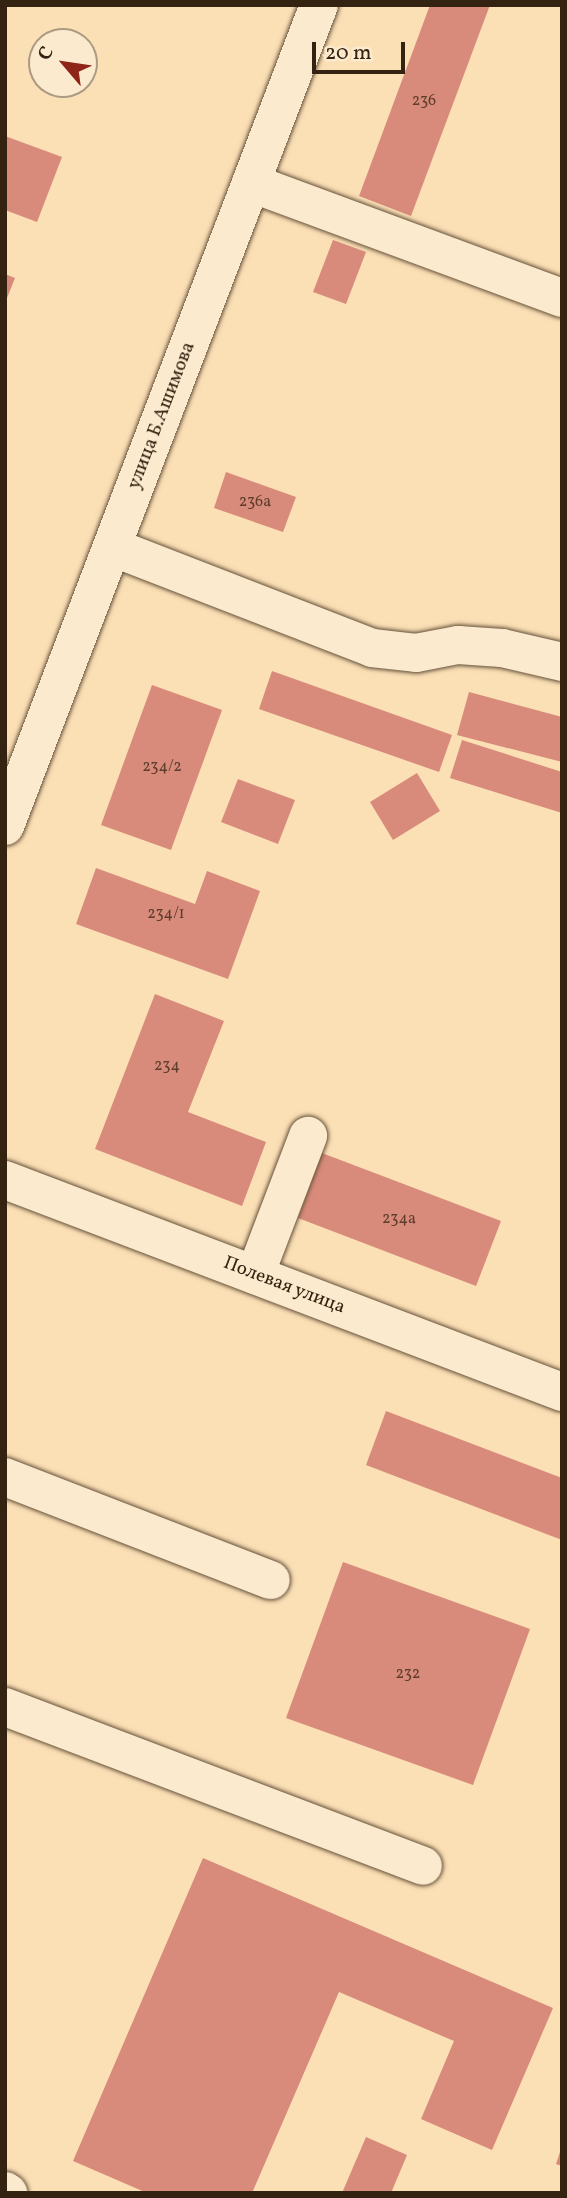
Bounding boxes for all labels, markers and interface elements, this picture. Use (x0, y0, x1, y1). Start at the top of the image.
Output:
north arrow (28, 28, 98, 98)
scale bar (315, 28, 408, 72)
text: 20 m (325, 39, 371, 68)
text: С (32, 42, 61, 65)
house number: 236 (412, 91, 436, 111)
street label: улица Б.Ашимова (123, 339, 201, 493)
house number: 236а (239, 492, 271, 512)
house number: 234/2 (142, 757, 182, 777)
house number: 234/1 (147, 904, 185, 924)
house number: 234 (154, 1056, 180, 1076)
house number: 234а (382, 1209, 416, 1229)
street label: Полевая улица (220, 1252, 348, 1320)
house number: 232 (396, 1664, 420, 1684)

